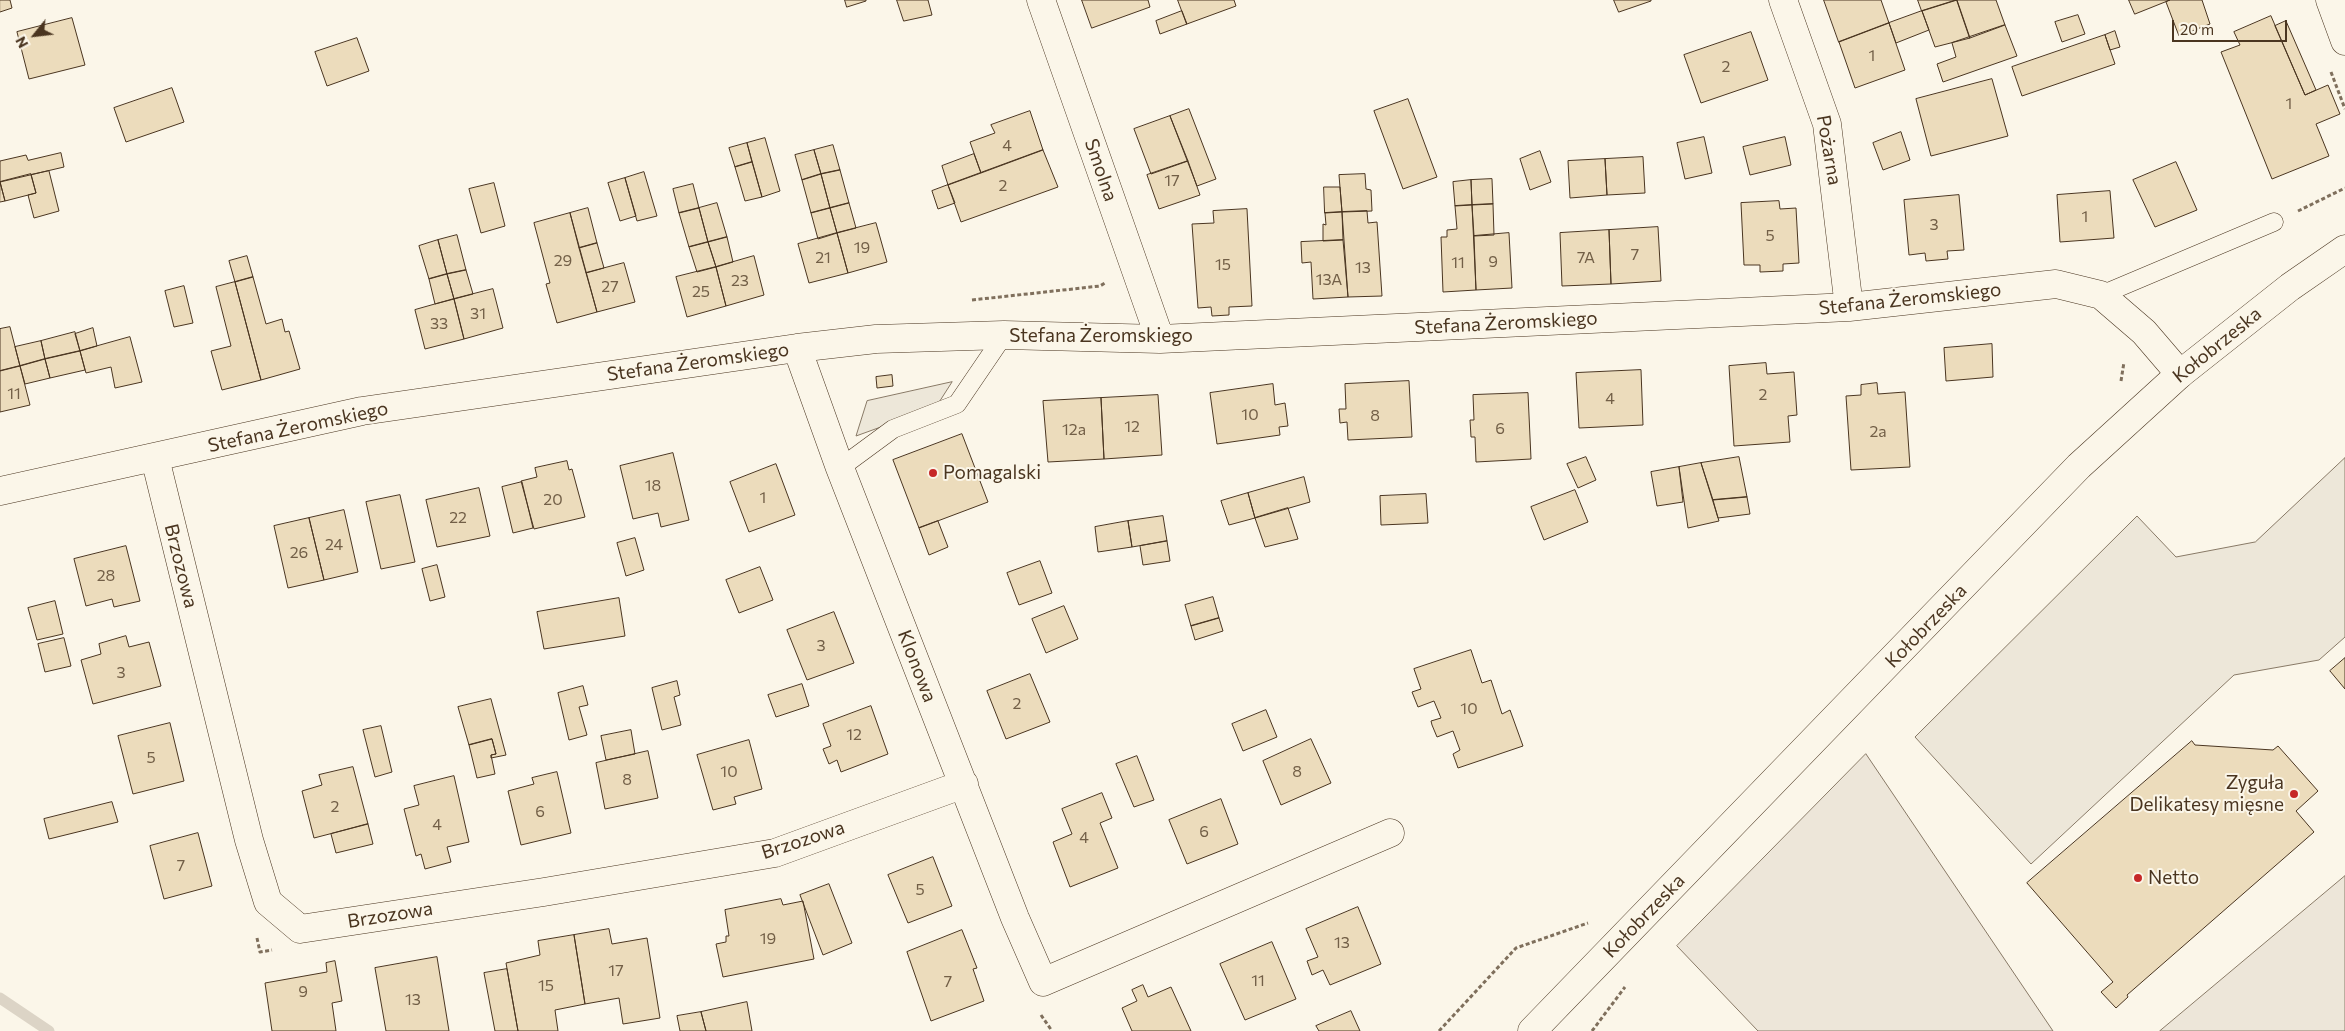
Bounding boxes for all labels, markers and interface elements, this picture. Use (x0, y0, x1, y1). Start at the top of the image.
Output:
north arrow (10, 10, 60, 60)
scale bar (2175, 10, 2290, 42)
text: 20 m (2180, 20, 2214, 38)
text: N (11, 34, 31, 51)
house number: 1 (1869, 46, 1875, 66)
house number: 2 (1722, 57, 1730, 77)
house number: 1 (2286, 94, 2292, 114)
street label: Pożarna (1812, 113, 1846, 187)
house number: 4 (1002, 136, 1012, 156)
street label: Smolna (1080, 136, 1122, 204)
house number: 17 (1164, 171, 1180, 191)
house number: 2 (999, 176, 1007, 196)
house number: 1 (2082, 207, 2088, 227)
house number: 3 (1929, 215, 1939, 235)
house number: 5 (1765, 226, 1775, 246)
house number: 19 (854, 238, 870, 258)
house number: 7 (1631, 245, 1639, 265)
house number: 21 (815, 248, 831, 268)
house number: 7A (1577, 248, 1595, 268)
house number: 29 (554, 251, 572, 271)
house number: 9 (1488, 252, 1498, 272)
house number: 11 (1451, 253, 1465, 273)
house number: 15 (1215, 255, 1231, 275)
house number: 13 (1355, 258, 1371, 278)
house number: 13A (1316, 270, 1342, 290)
house number: 23 (731, 271, 749, 291)
house number: 27 (601, 277, 619, 297)
street label: Stefana Żeromskiego (1818, 278, 2002, 320)
house number: 25 (692, 282, 710, 302)
street label: Kołobrzeska (2168, 302, 2266, 388)
house number: 31 (470, 304, 486, 324)
street label: Stefana Żeromskiego (1414, 307, 1598, 339)
house number: 33 (430, 314, 448, 334)
street label: Stefana Żeromskiego (1009, 325, 1193, 347)
street label: Stefana Żeromskiego (606, 338, 790, 386)
house number: 11 (7, 384, 21, 404)
house number: 2 (1759, 385, 1767, 405)
house number: 4 (1605, 389, 1615, 409)
street label: Stefana Żeromskiego (206, 397, 390, 457)
house number: 10 (1241, 405, 1259, 425)
house number: 8 (1370, 406, 1380, 426)
house number: 12 (1124, 417, 1140, 437)
house number: 6 (1495, 419, 1505, 439)
house number: 12a (1062, 420, 1086, 440)
house number: 2a (1869, 422, 1887, 442)
place label: Pomagalski (943, 462, 1041, 484)
marker: Pomagalski (927, 467, 939, 479)
house number: 18 (645, 476, 661, 496)
house number: 1 (760, 488, 766, 508)
house number: 20 (543, 490, 563, 510)
house number: 22 (449, 508, 467, 528)
street label: Brzozowa (160, 522, 202, 610)
house number: 24 (325, 535, 343, 555)
house number: 26 (290, 543, 308, 563)
house number: 28 (97, 566, 115, 586)
street label: Kołobrzeska (1880, 579, 1972, 673)
street label: Klonowa (893, 627, 941, 705)
house number: 3 (816, 636, 826, 656)
house number: 3 (116, 663, 126, 683)
house number: 2 (1013, 694, 1021, 714)
house number: 10 (1460, 699, 1478, 719)
house number: 12 (846, 725, 862, 745)
house number: 5 (146, 748, 156, 768)
house number: 10 (720, 762, 738, 782)
house number: 8 (1292, 762, 1302, 782)
house number: 8 (622, 770, 632, 790)
place label: Zyguła Delikatesy mięsne (2129, 772, 2284, 816)
marker: Zyguła Delikatesy mięsne (2288, 788, 2300, 800)
house number: 2 (331, 797, 339, 817)
house number: 6 (535, 802, 545, 822)
house number: 4 (432, 815, 442, 835)
street label: Brzozowa (759, 816, 847, 864)
house number: 6 (1199, 822, 1209, 842)
house number: 4 (1079, 828, 1089, 848)
house number: 7 (177, 856, 185, 876)
place label: Netto (2148, 867, 2199, 889)
street label: Kołobrzeska (1598, 869, 1690, 963)
marker: Netto (2132, 872, 2144, 884)
house number: 5 (915, 880, 925, 900)
street label: Brzozowa (346, 897, 434, 933)
house number: 19 (760, 929, 776, 949)
house number: 13 (1334, 933, 1350, 953)
house number: 17 (608, 961, 624, 981)
house number: 11 (1251, 971, 1265, 991)
house number: 7 (944, 972, 952, 992)
house number: 15 (538, 976, 554, 996)
house number: 9 (298, 982, 308, 1002)
house number: 13 (405, 990, 421, 1010)

